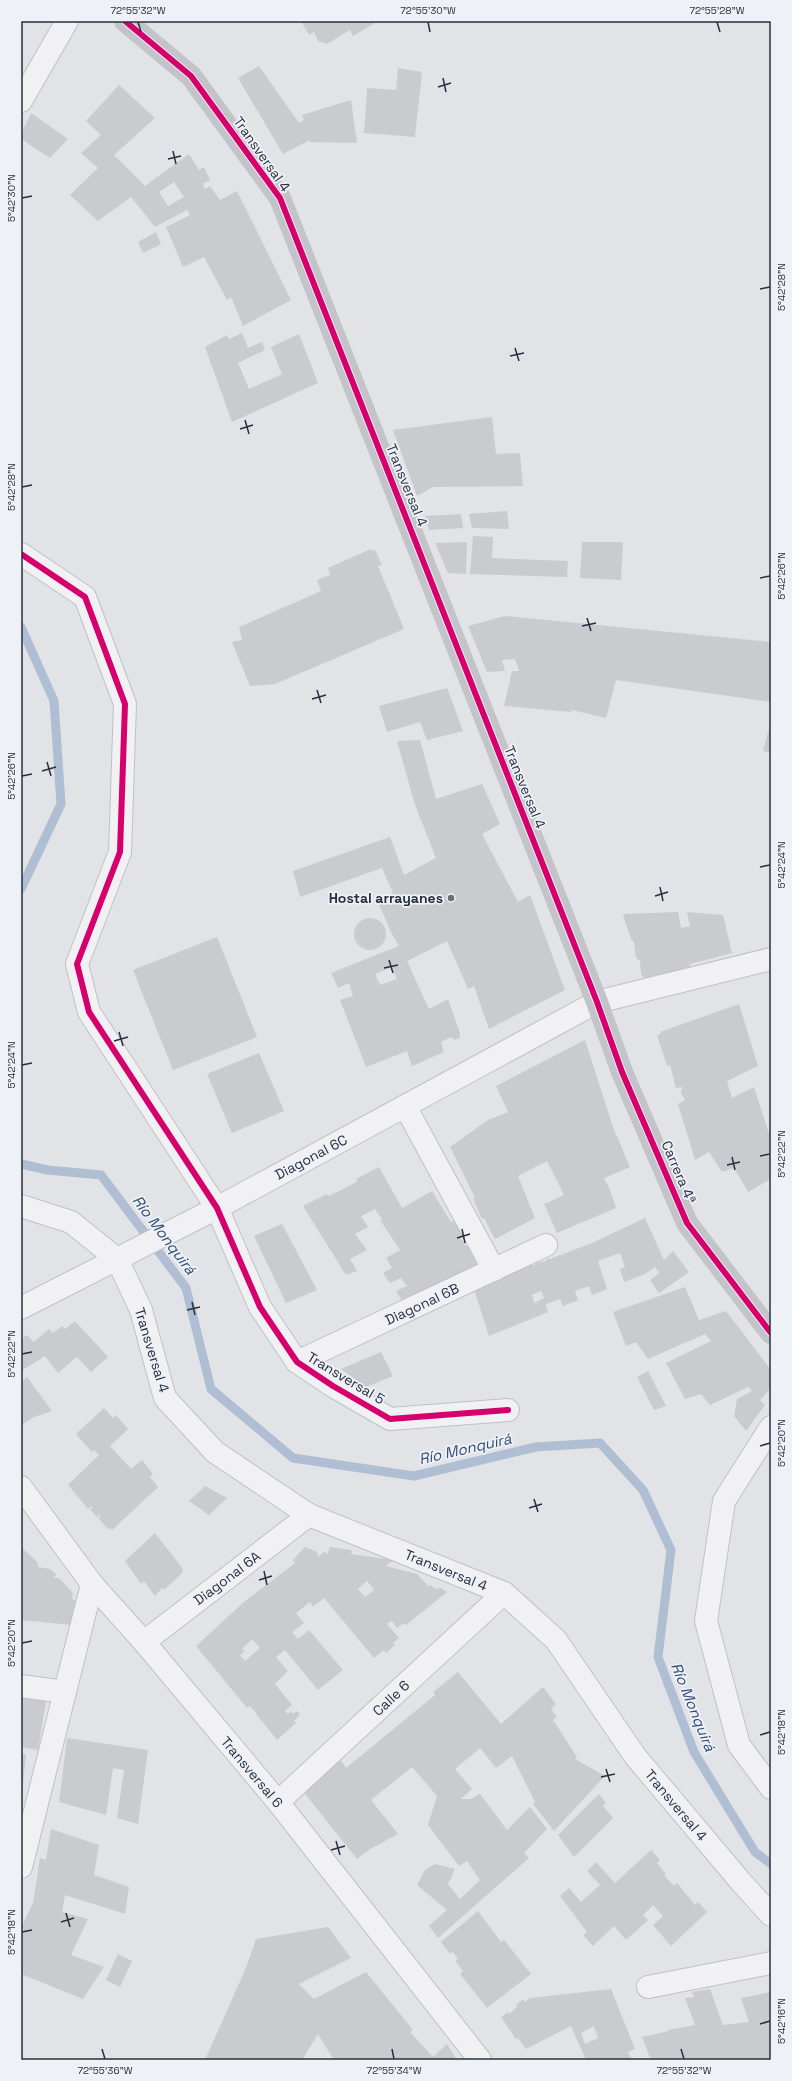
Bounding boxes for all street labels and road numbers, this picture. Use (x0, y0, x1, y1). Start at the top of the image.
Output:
street label: Transversal 4 (229, 113, 295, 195)
street label: Transversal 4 (382, 441, 432, 529)
street label: Transversal 4 (500, 743, 550, 831)
street label: Diagonal 6C (272, 1130, 350, 1184)
street label: Carrera 4ª (658, 1138, 700, 1206)
street label: Diagonal 6B (382, 1279, 462, 1329)
street label: Transversal 4 (131, 1305, 174, 1395)
street label: Transversal 5 (304, 1348, 388, 1408)
street label: Transversal 4 (402, 1545, 490, 1595)
street label: Diagonal 6A (190, 1547, 264, 1609)
street label: Calle 6 (369, 1676, 413, 1720)
street label: Transversal 6 (217, 1733, 287, 1811)
street label: Transversal 4 (641, 1766, 711, 1845)

